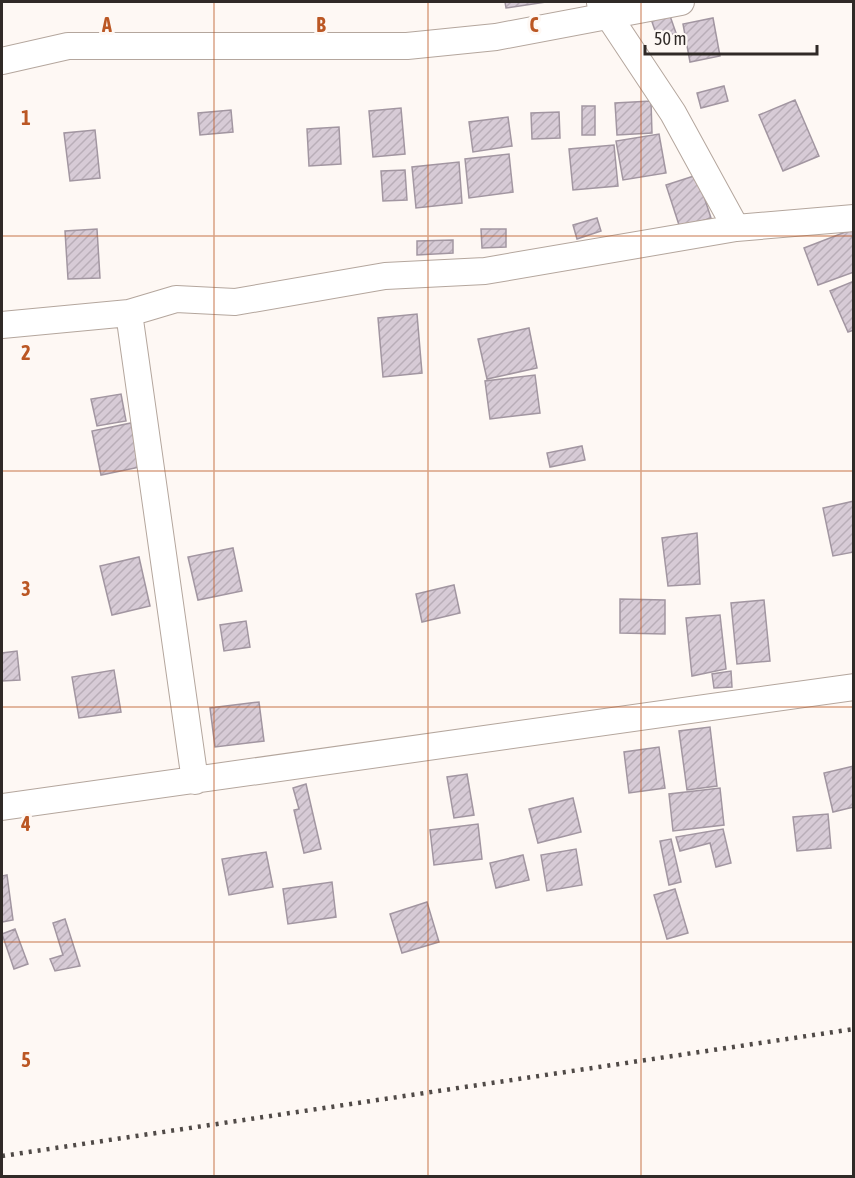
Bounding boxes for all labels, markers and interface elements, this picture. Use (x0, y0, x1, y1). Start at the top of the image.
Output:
text: A (101, 13, 112, 36)
text: B (316, 13, 326, 36)
text: C (530, 13, 539, 36)
scale bar (645, 18, 818, 56)
text: 50 m (654, 28, 686, 49)
text: 1 (21, 106, 31, 129)
text: 2 (21, 341, 31, 364)
text: 3 (21, 577, 31, 600)
text: 4 (20, 812, 31, 835)
text: 5 (21, 1048, 31, 1071)

